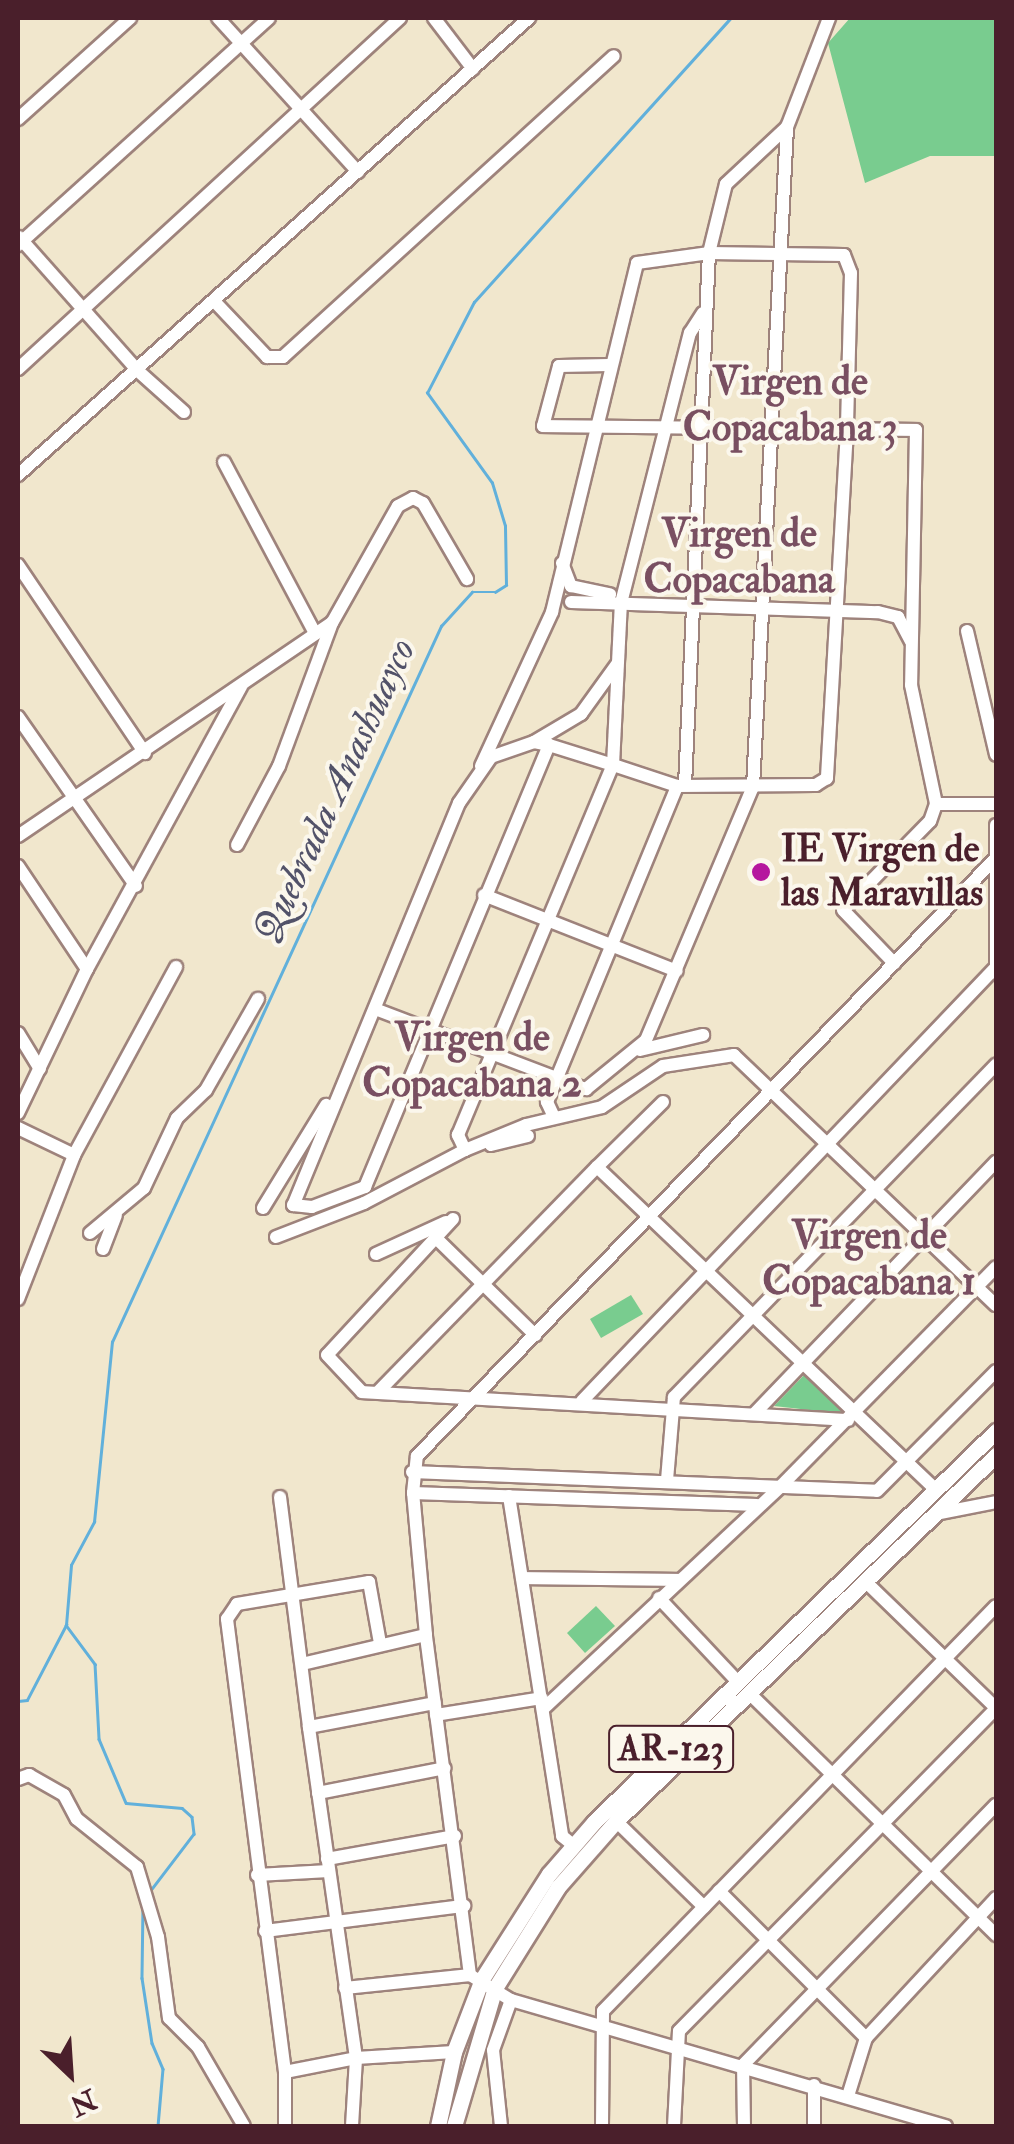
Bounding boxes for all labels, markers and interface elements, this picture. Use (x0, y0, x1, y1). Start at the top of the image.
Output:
district label: Virgen de Copacabana 3 (683, 358, 897, 452)
district label: Virgen de Copacabana (644, 510, 834, 604)
water label: Quebrada Anashuayco (244, 631, 426, 951)
place label: IE Virgen de las Maravillas (781, 827, 983, 916)
marker: IE Virgen de las Maravillas (750, 861, 772, 883)
district label: Virgen de Copacabana 2 (362, 1014, 582, 1108)
district label: Virgen de Copacabana 1 (762, 1212, 976, 1306)
road number: AR-123 (606, 1719, 736, 1779)
north arrow (20, 2024, 120, 2124)
text: N (64, 2080, 102, 2123)

